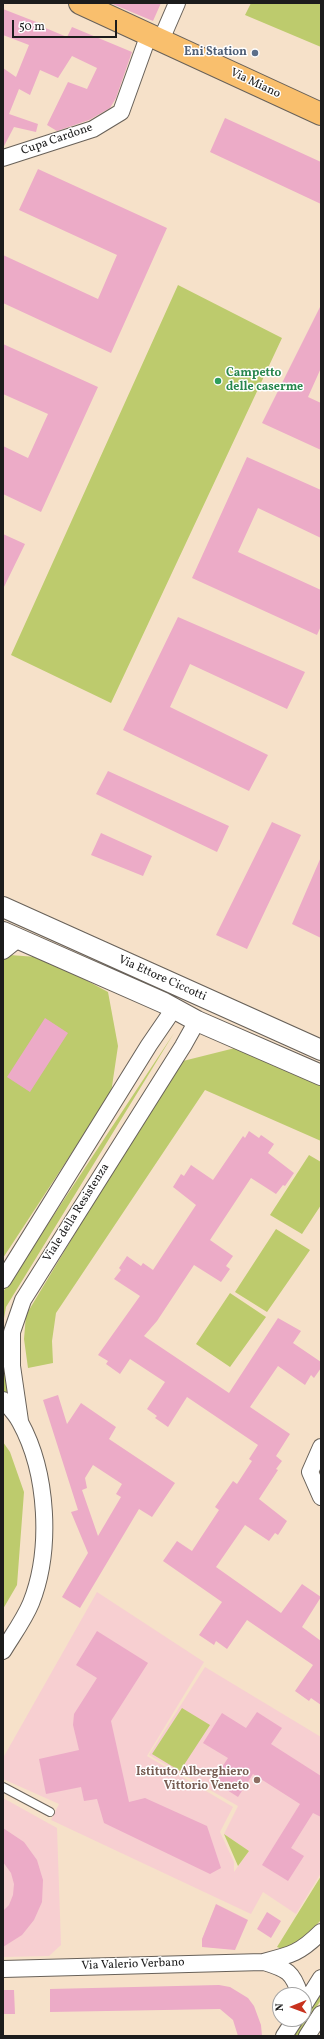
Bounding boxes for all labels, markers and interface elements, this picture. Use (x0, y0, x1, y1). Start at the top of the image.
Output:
scale bar (14, 12, 119, 38)
text: 50 m (19, 19, 45, 35)
place label: Eni Station (184, 46, 247, 60)
marker: Eni Station (250, 48, 260, 58)
street label: Via Miano (228, 66, 282, 102)
street label: Cupa Cardone (19, 121, 95, 159)
place label: Campetto delle caserme (226, 367, 303, 395)
marker: Campetto delle caserme (213, 376, 223, 386)
street label: Via Ettore Ciccotti (116, 953, 208, 1005)
street label: Viale della Resistenza (41, 1161, 113, 1265)
place label: Istituto Alberghiero Vittorio Veneto (136, 1766, 249, 1794)
marker: Istituto Alberghiero Vittorio Veneto (252, 1775, 262, 1785)
street label: Via Valerio Verbano (81, 1956, 185, 1974)
north arrow (272, 1987, 312, 2027)
text: N (273, 2003, 288, 2011)

